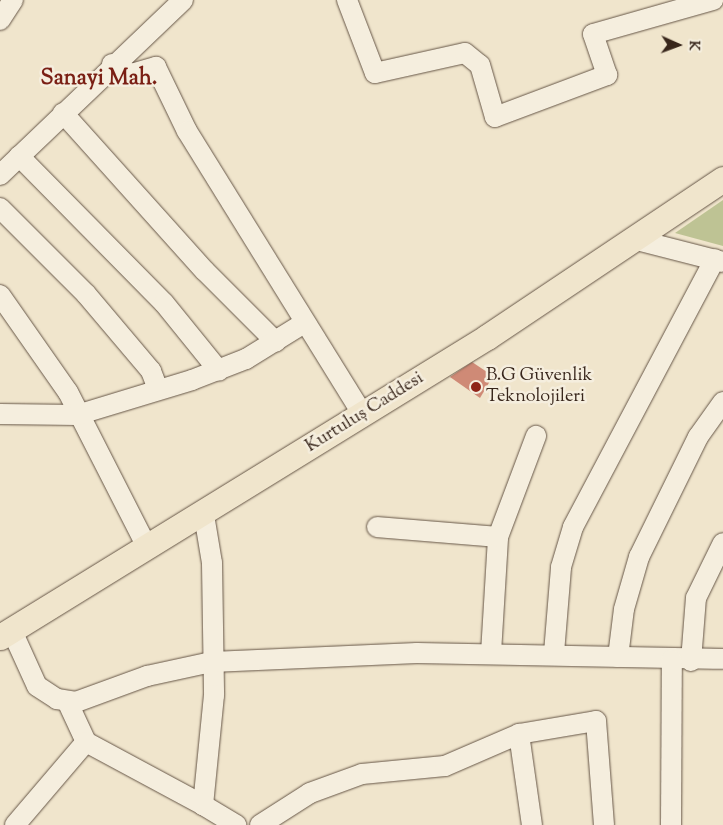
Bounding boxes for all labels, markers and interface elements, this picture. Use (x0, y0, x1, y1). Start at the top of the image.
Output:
north arrow (653, 20, 703, 70)
text: K (683, 40, 703, 51)
district label: Sanayi Mah. (41, 67, 157, 93)
place label: B.G Güvenlik Teknolojileri (486, 366, 592, 408)
street label: Kurtuluş Caddesi (302, 368, 428, 458)
marker: B.G Güvenlik Teknolojileri (470, 381, 482, 393)

